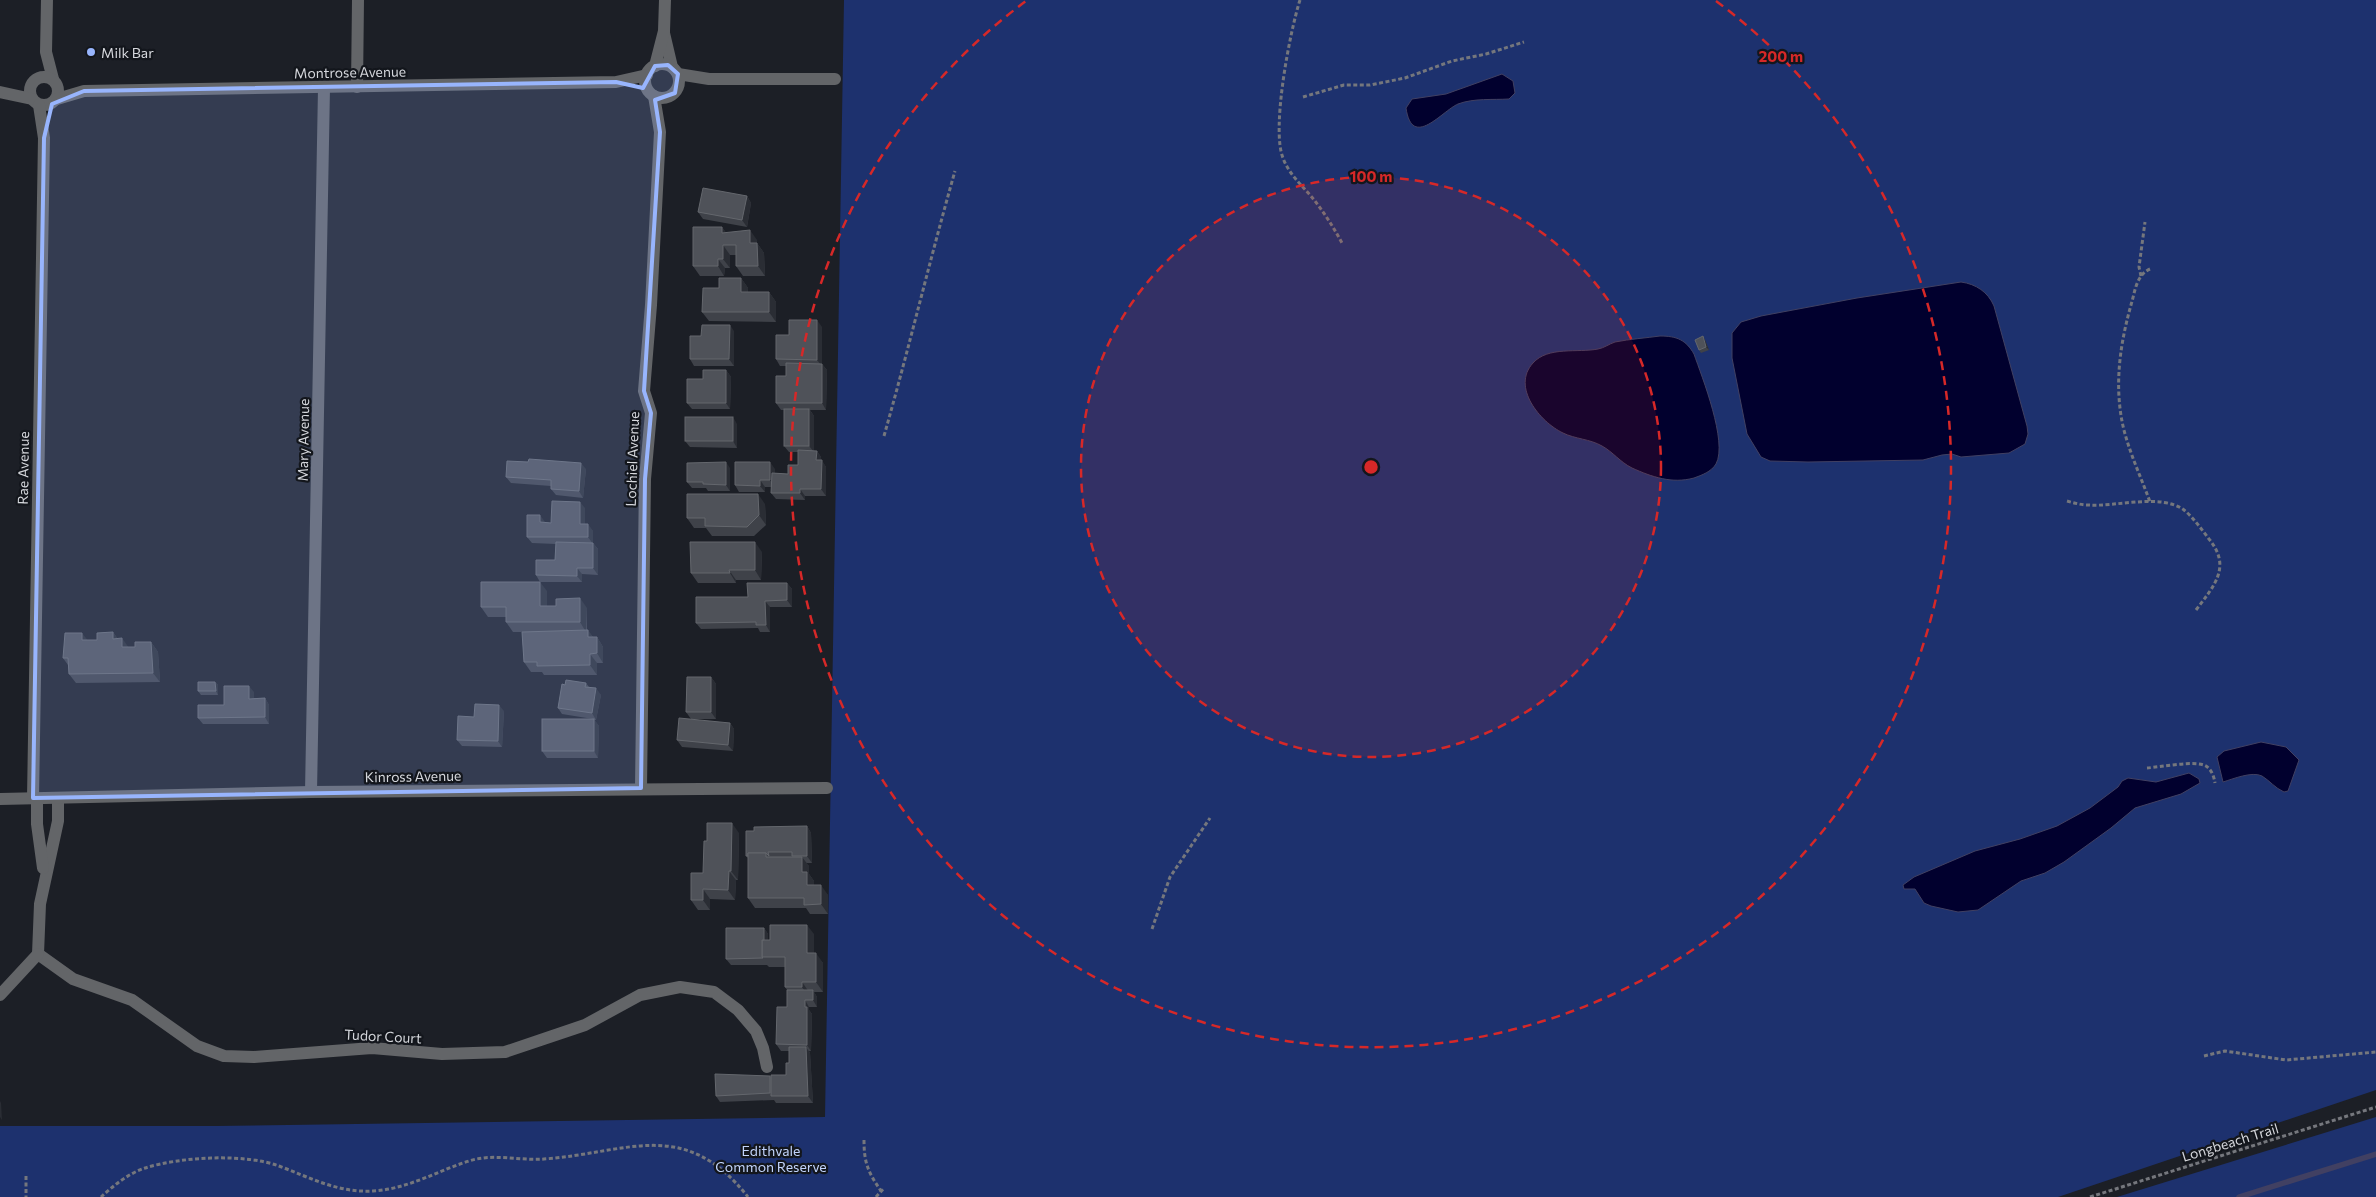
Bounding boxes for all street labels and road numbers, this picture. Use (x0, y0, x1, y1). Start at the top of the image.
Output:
street label: Montrose Avenue (294, 63, 406, 81)
street label: Mary Avenue (294, 398, 312, 482)
street label: Lochiel Avenue (622, 411, 642, 507)
street label: Rae Avenue (14, 431, 32, 505)
street label: Kinross Avenue (365, 767, 461, 785)
street label: Tudor Court (344, 1025, 422, 1047)
street label: Longbeach Trail (2180, 1119, 2280, 1165)

